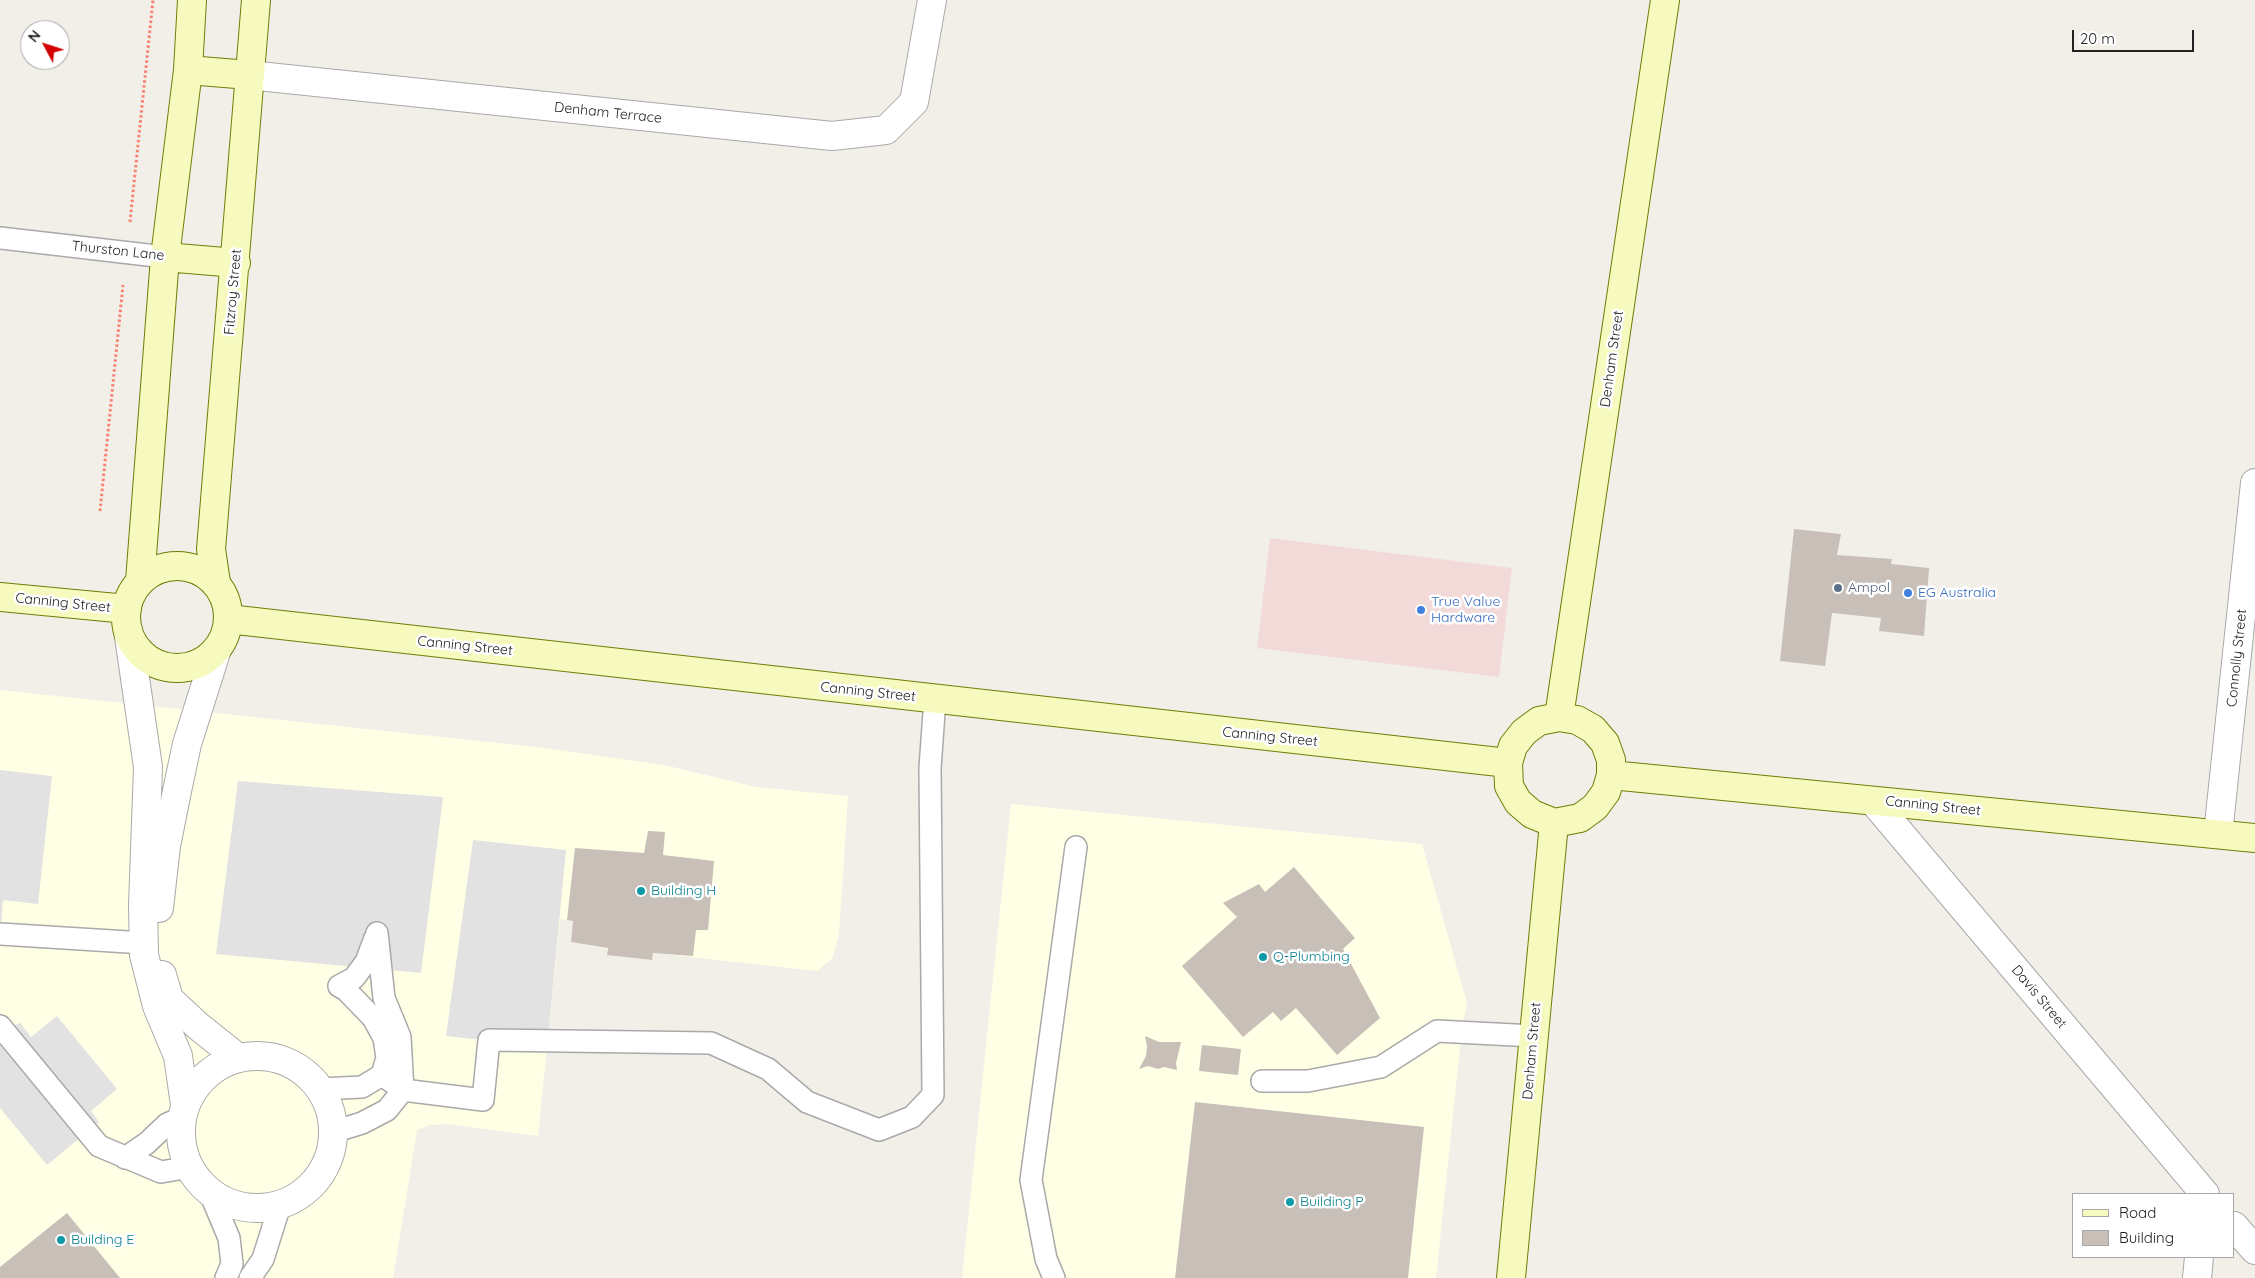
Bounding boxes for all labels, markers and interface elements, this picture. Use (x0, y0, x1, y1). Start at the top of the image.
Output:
north arrow (20, 20, 70, 70)
scale bar (2075, 20, 2198, 52)
text: N (24, 26, 44, 46)
text: 20 m (2080, 29, 2115, 48)
street label: Denham Terrace (553, 99, 663, 127)
street label: Thurston Lane (71, 238, 165, 264)
street label: Fitzroy Street (221, 248, 245, 336)
street label: Denham Street (1597, 310, 1627, 408)
place label: Ampol (1848, 580, 1890, 596)
marker: Ampol (1832, 582, 1844, 594)
place label: EG Australia (1918, 585, 1996, 601)
marker: EG Australia (1902, 587, 1914, 599)
street label: Canning Street (15, 590, 111, 616)
place label: True Value Hardware (1431, 594, 1500, 626)
marker: True Value Hardware (1415, 604, 1427, 616)
street label: Connolly Street (2223, 608, 2251, 708)
street label: Canning Street (417, 633, 513, 659)
street label: Canning Street (820, 679, 916, 705)
street label: Canning Street (1222, 724, 1318, 750)
street label: Canning Street (1885, 793, 1981, 819)
place label: Building H (651, 883, 716, 899)
marker: Building H (635, 885, 647, 897)
place label: Q-Plumbing (1273, 949, 1350, 965)
marker: Q-Plumbing (1257, 951, 1269, 963)
street label: Davis Street (2008, 962, 2070, 1032)
street label: Denham Street (1519, 1002, 1545, 1100)
legend (2072, 1193, 2235, 1258)
place label: Building P (1300, 1194, 1364, 1210)
marker: Building P (1284, 1196, 1296, 1208)
text: Road (2119, 1203, 2156, 1222)
text: Building (2119, 1228, 2174, 1247)
place label: Building E (71, 1232, 134, 1248)
marker: Building E (55, 1234, 67, 1246)

